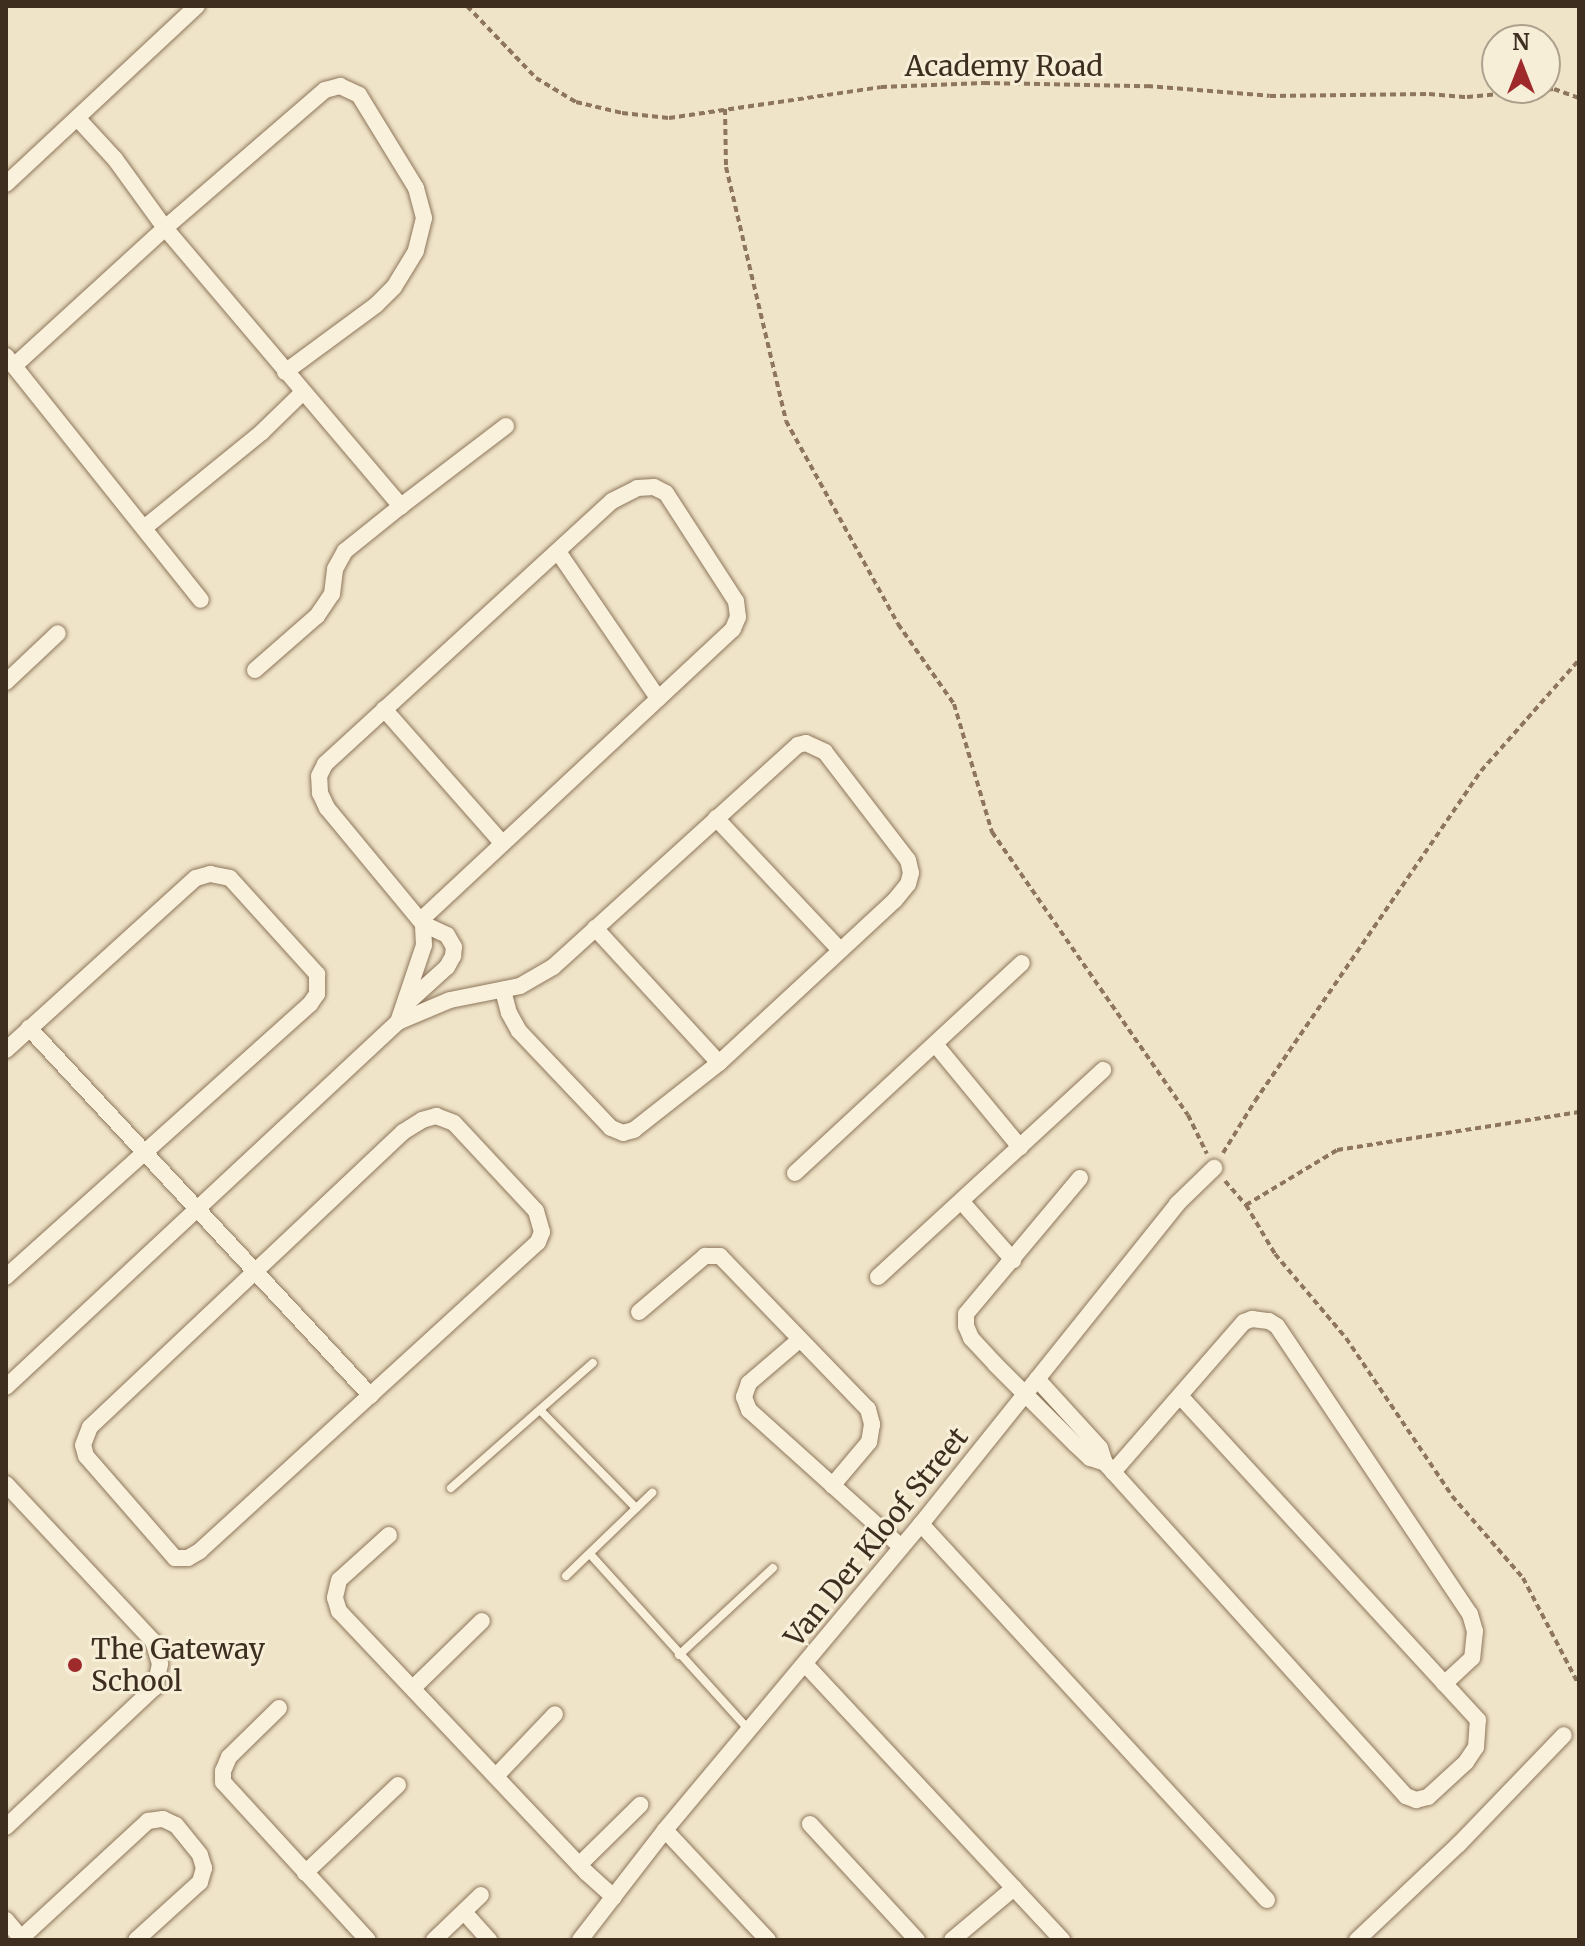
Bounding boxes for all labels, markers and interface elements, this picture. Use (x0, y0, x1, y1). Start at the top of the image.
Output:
north arrow (1481, 24, 1561, 104)
text: N (1512, 28, 1530, 56)
street label: Academy Road (905, 49, 1103, 83)
street label: Van Der Kloof Street (777, 1421, 975, 1653)
place label: The Gateway School (91, 1632, 265, 1698)
marker: The Gateway School (66, 1656, 84, 1674)

